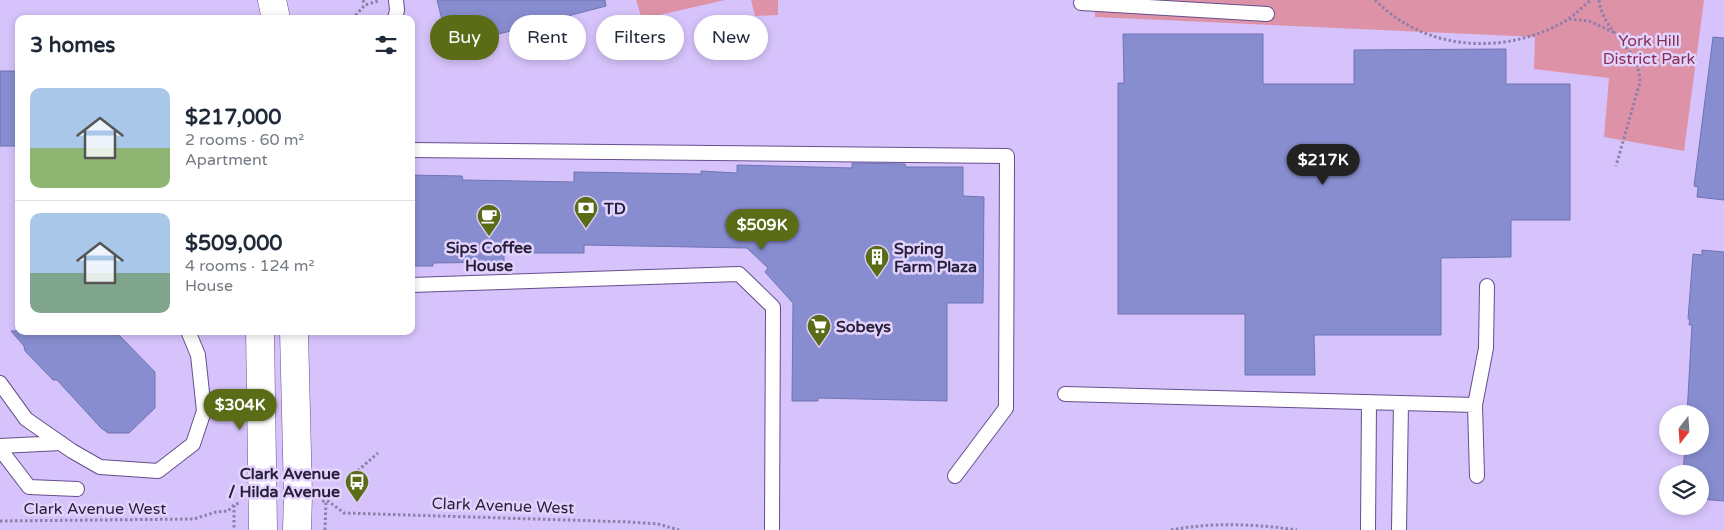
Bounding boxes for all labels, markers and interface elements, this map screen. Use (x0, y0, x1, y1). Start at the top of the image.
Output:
chip: Buy (430, 15, 499, 60)
chip: Rent (509, 15, 586, 60)
chip: Filters (596, 15, 684, 60)
chip: New (694, 15, 768, 60)
icon: filters (372, 31, 400, 59)
park label: York Hill District Park (1603, 31, 1696, 69)
text: 3 homes (30, 33, 115, 58)
text: $217,000 (185, 105, 281, 130)
icon: home (70, 108, 130, 168)
text: 2 rooms · 60 m² (185, 130, 304, 150)
pin: $217K (1288, 144, 1358, 186)
text: Apartment (185, 150, 268, 170)
text: $217K (1298, 150, 1348, 170)
bank icon: TD (573, 195, 599, 229)
place label: TD (603, 199, 626, 219)
cafe icon: Sips Coffee House (476, 203, 502, 237)
pin: $509K (727, 208, 797, 251)
text: $509K (737, 215, 787, 235)
text: $509,000 (185, 231, 283, 256)
icon: home (70, 233, 130, 293)
place label: Sips Coffee House (446, 238, 532, 276)
place label: Spring Farm Plaza (894, 239, 977, 277)
building icon: Spring Farm Plaza (864, 244, 890, 278)
text: 4 rooms · 124 m² (185, 256, 314, 276)
text: House (185, 276, 233, 296)
supermarket icon: Sobeys (806, 313, 832, 347)
place label: Sobeys (836, 317, 891, 337)
pin: $304K (205, 388, 275, 431)
text: $304K (215, 395, 265, 415)
north arrow (1659, 405, 1709, 455)
map controls (1659, 405, 1709, 515)
place label: Clark Avenue / Hilda Avenue (228, 464, 340, 502)
button: layers (1659, 465, 1709, 515)
bus stop icon: Clark Avenue / Hilda Avenue (344, 469, 370, 503)
street label: Clark Avenue West (431, 494, 575, 518)
street label: Clark Avenue West (24, 499, 166, 519)

